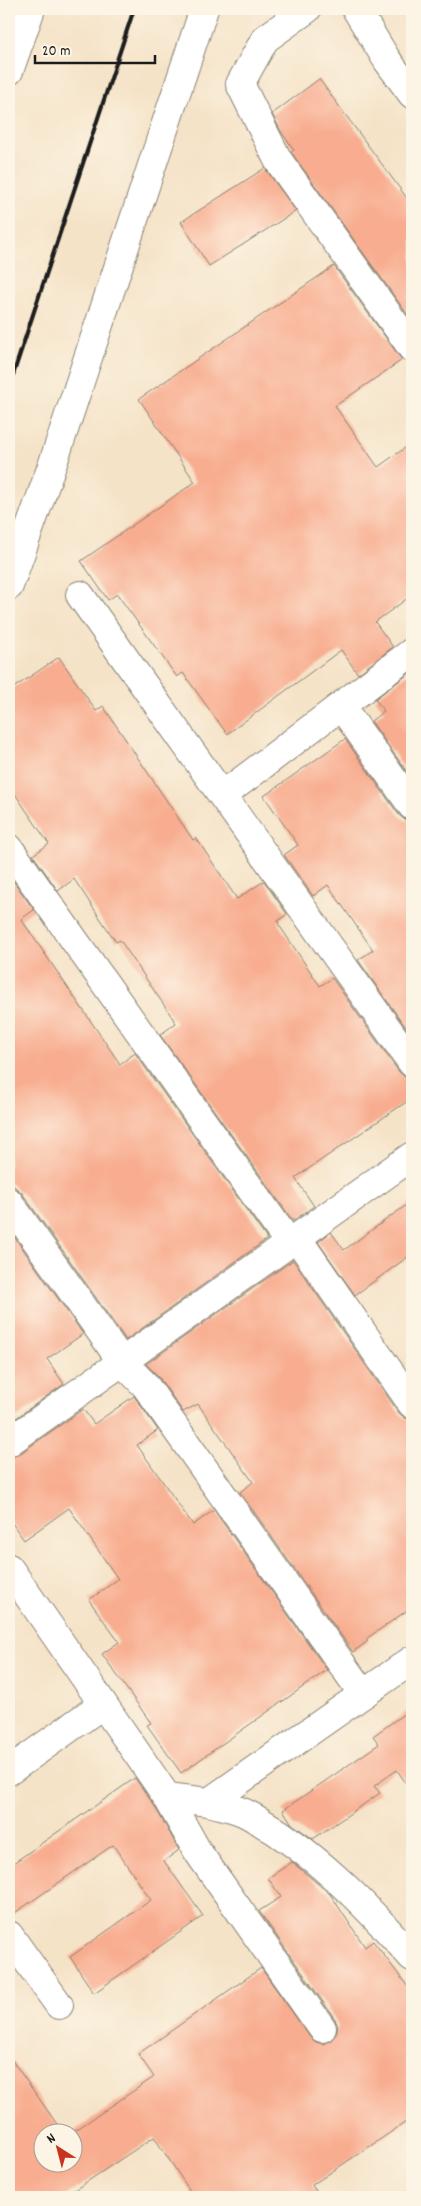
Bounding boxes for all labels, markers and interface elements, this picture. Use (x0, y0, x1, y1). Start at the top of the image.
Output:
scale bar (35, 32, 155, 64)
text: 20 m (42, 41, 70, 63)
north arrow (32, 2124, 82, 2174)
text: N (43, 2129, 60, 2149)

